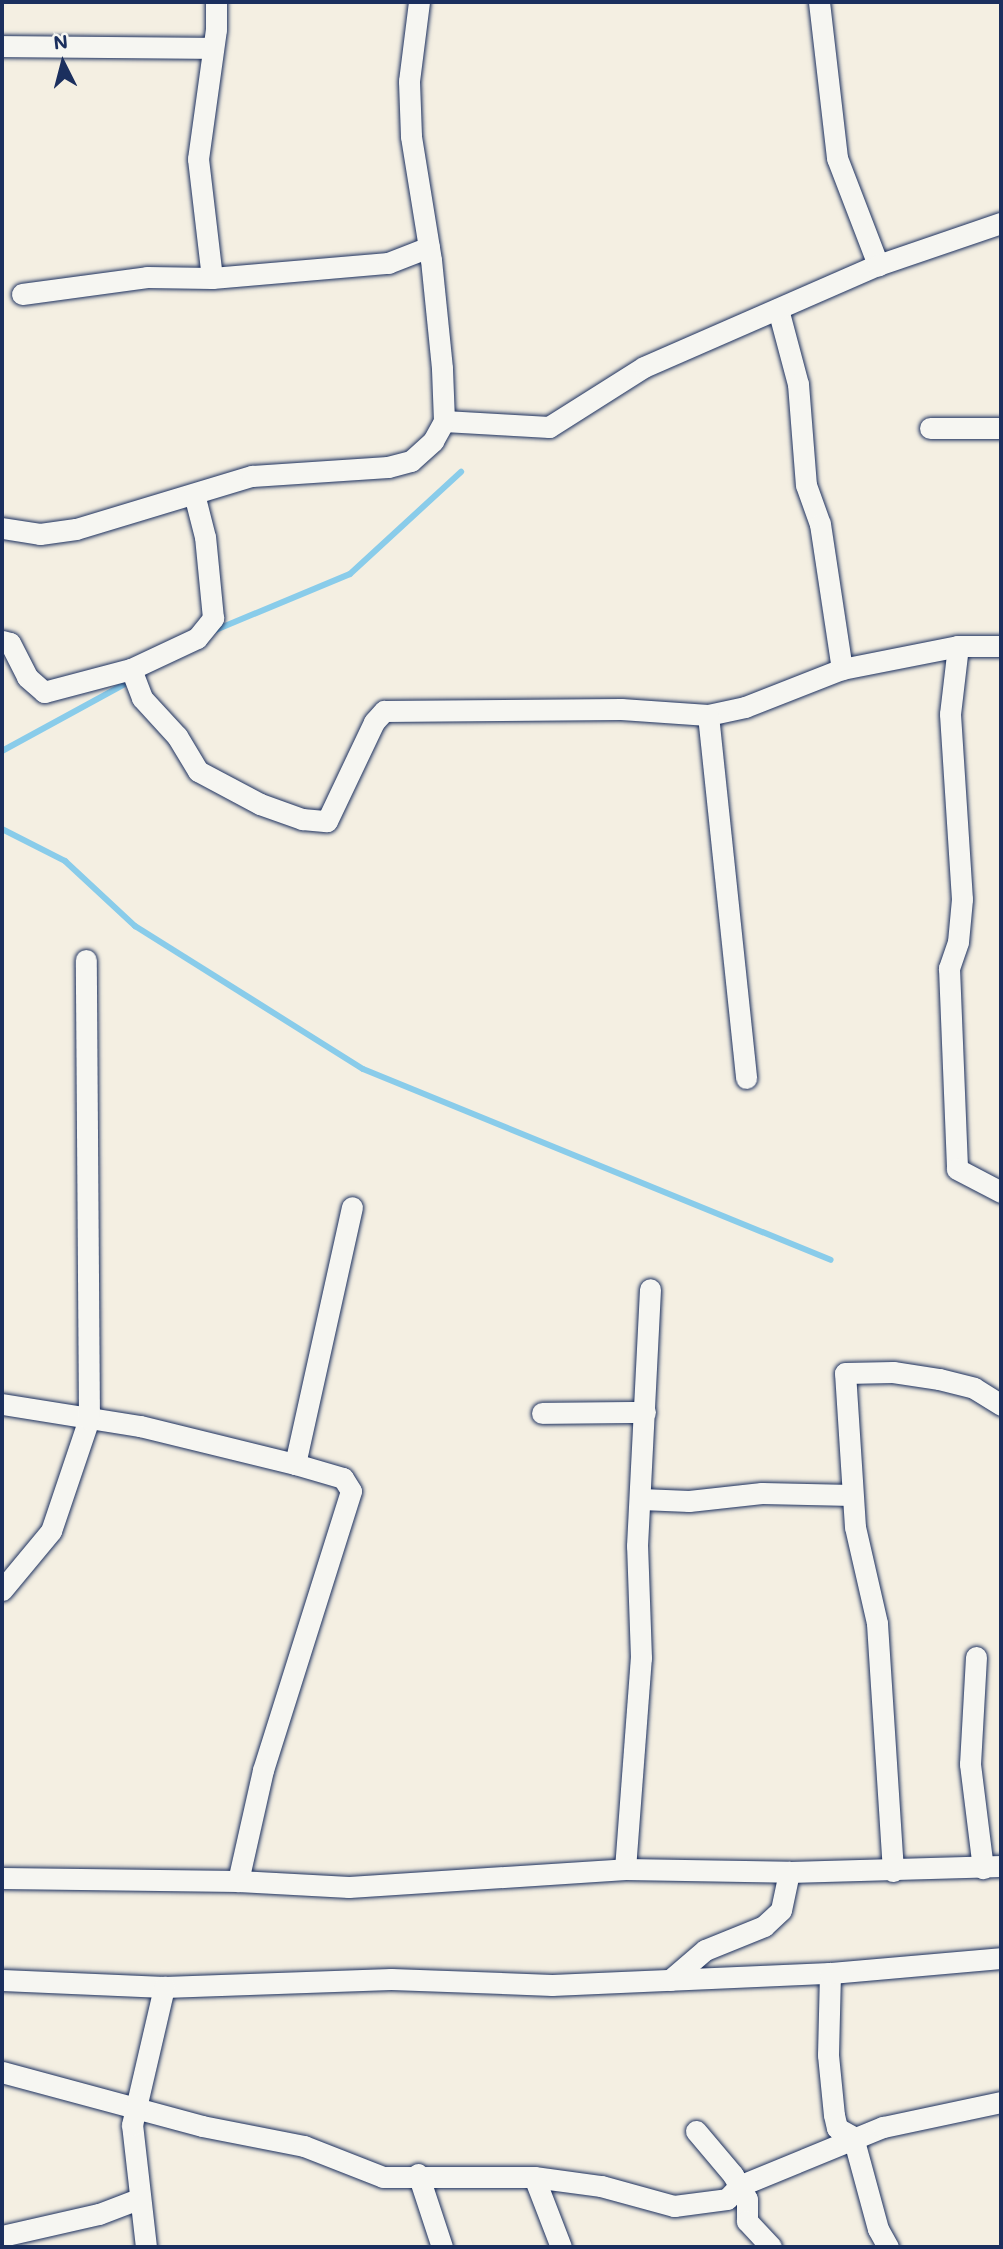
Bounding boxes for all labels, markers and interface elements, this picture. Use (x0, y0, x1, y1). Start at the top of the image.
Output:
north arrow (28, 28, 98, 98)
text: N (52, 28, 69, 55)

